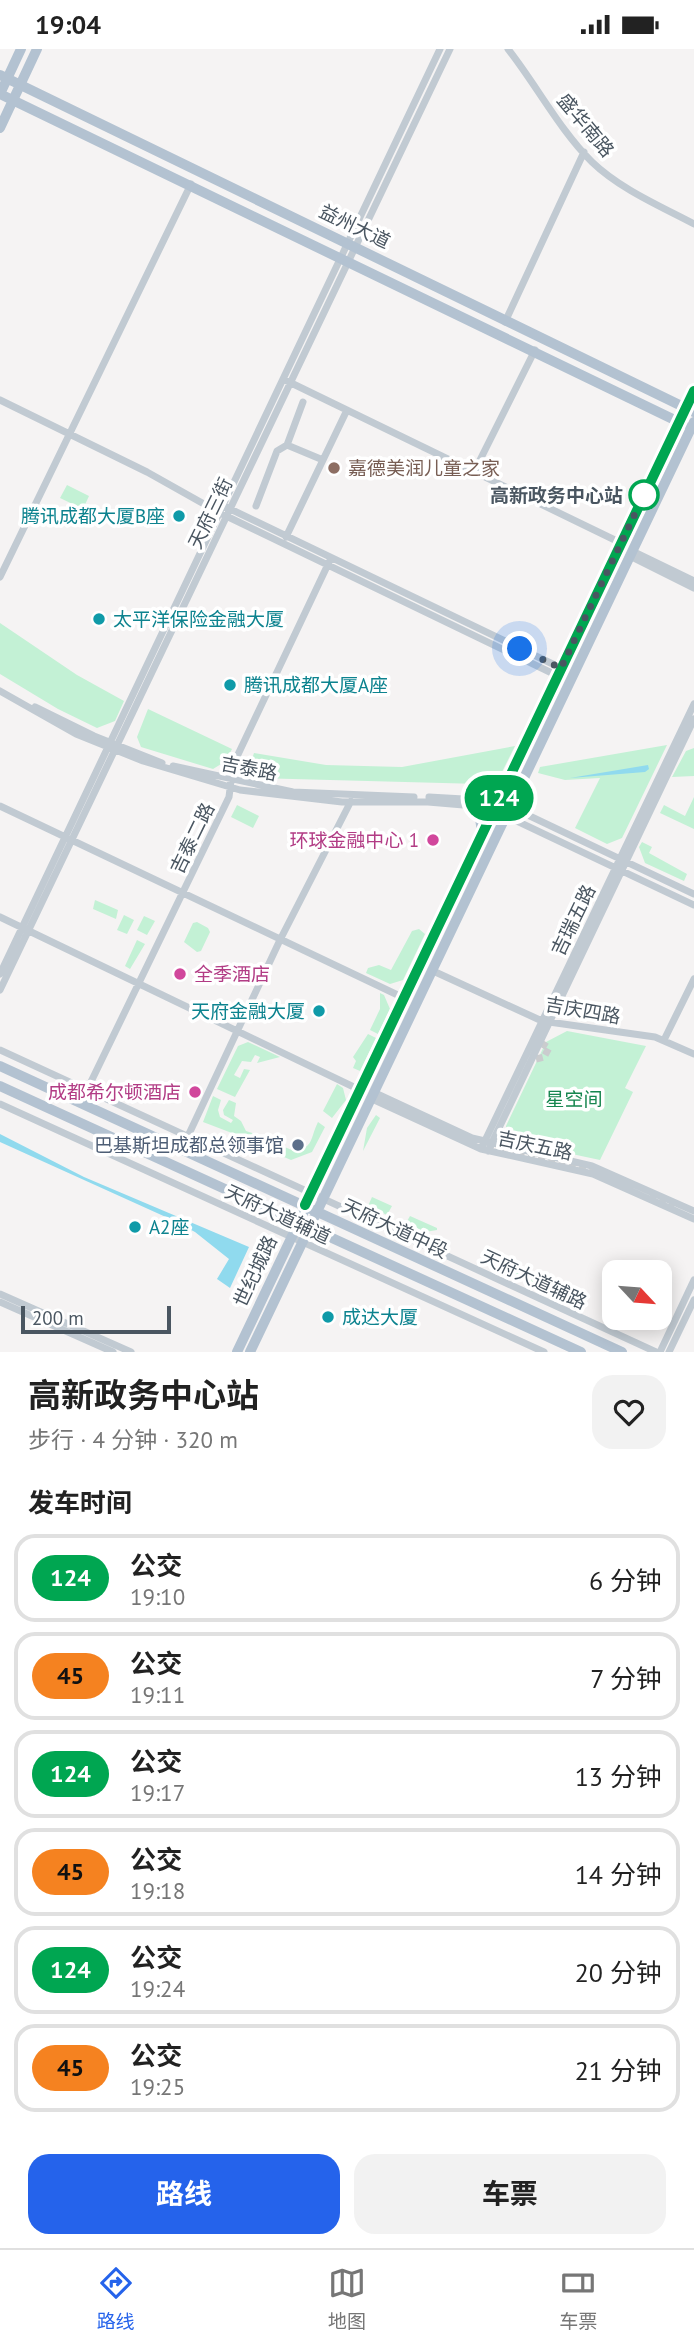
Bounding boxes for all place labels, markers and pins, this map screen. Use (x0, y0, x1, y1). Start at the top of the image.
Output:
place label: 嘉德美润儿童之家 (348, 456, 500, 480)
marker: 嘉德美润儿童之家 (326, 460, 342, 476)
marker: 高新政务中心站 (629, 480, 659, 510)
place label: 高新政务中心站 (490, 483, 623, 507)
place label: 腾讯成都大厦B座 (21, 504, 165, 528)
marker: 腾讯成都大厦B座 (171, 508, 187, 524)
place label: 太平洋保险金融大厦 (113, 607, 284, 631)
marker: 太平洋保险金融大厦 (91, 611, 107, 627)
place label: 腾讯成都大厦A座 (244, 673, 388, 697)
marker: 腾讯成都大厦A座 (222, 677, 238, 693)
place label: 环球金融中心 1 (290, 828, 419, 852)
marker: 环球金融中心 1 (425, 832, 441, 848)
place label: 全季酒店 (194, 962, 270, 986)
marker: 全季酒店 (172, 966, 188, 982)
place label: 天府金融大厦 (191, 999, 305, 1023)
marker: 天府金融大厦 (311, 1003, 327, 1019)
place label: 成都希尔顿酒店 (48, 1080, 181, 1104)
marker: 成都希尔顿酒店 (187, 1084, 203, 1100)
place label: 巴基斯坦成都总领事馆 (94, 1133, 284, 1157)
marker: 巴基斯坦成都总领事馆 (290, 1137, 306, 1153)
place label: A2座 (149, 1215, 189, 1239)
marker: A2座 (127, 1219, 143, 1235)
place label: 成达大厦 (342, 1305, 418, 1329)
marker: 成达大厦 (320, 1309, 336, 1325)

